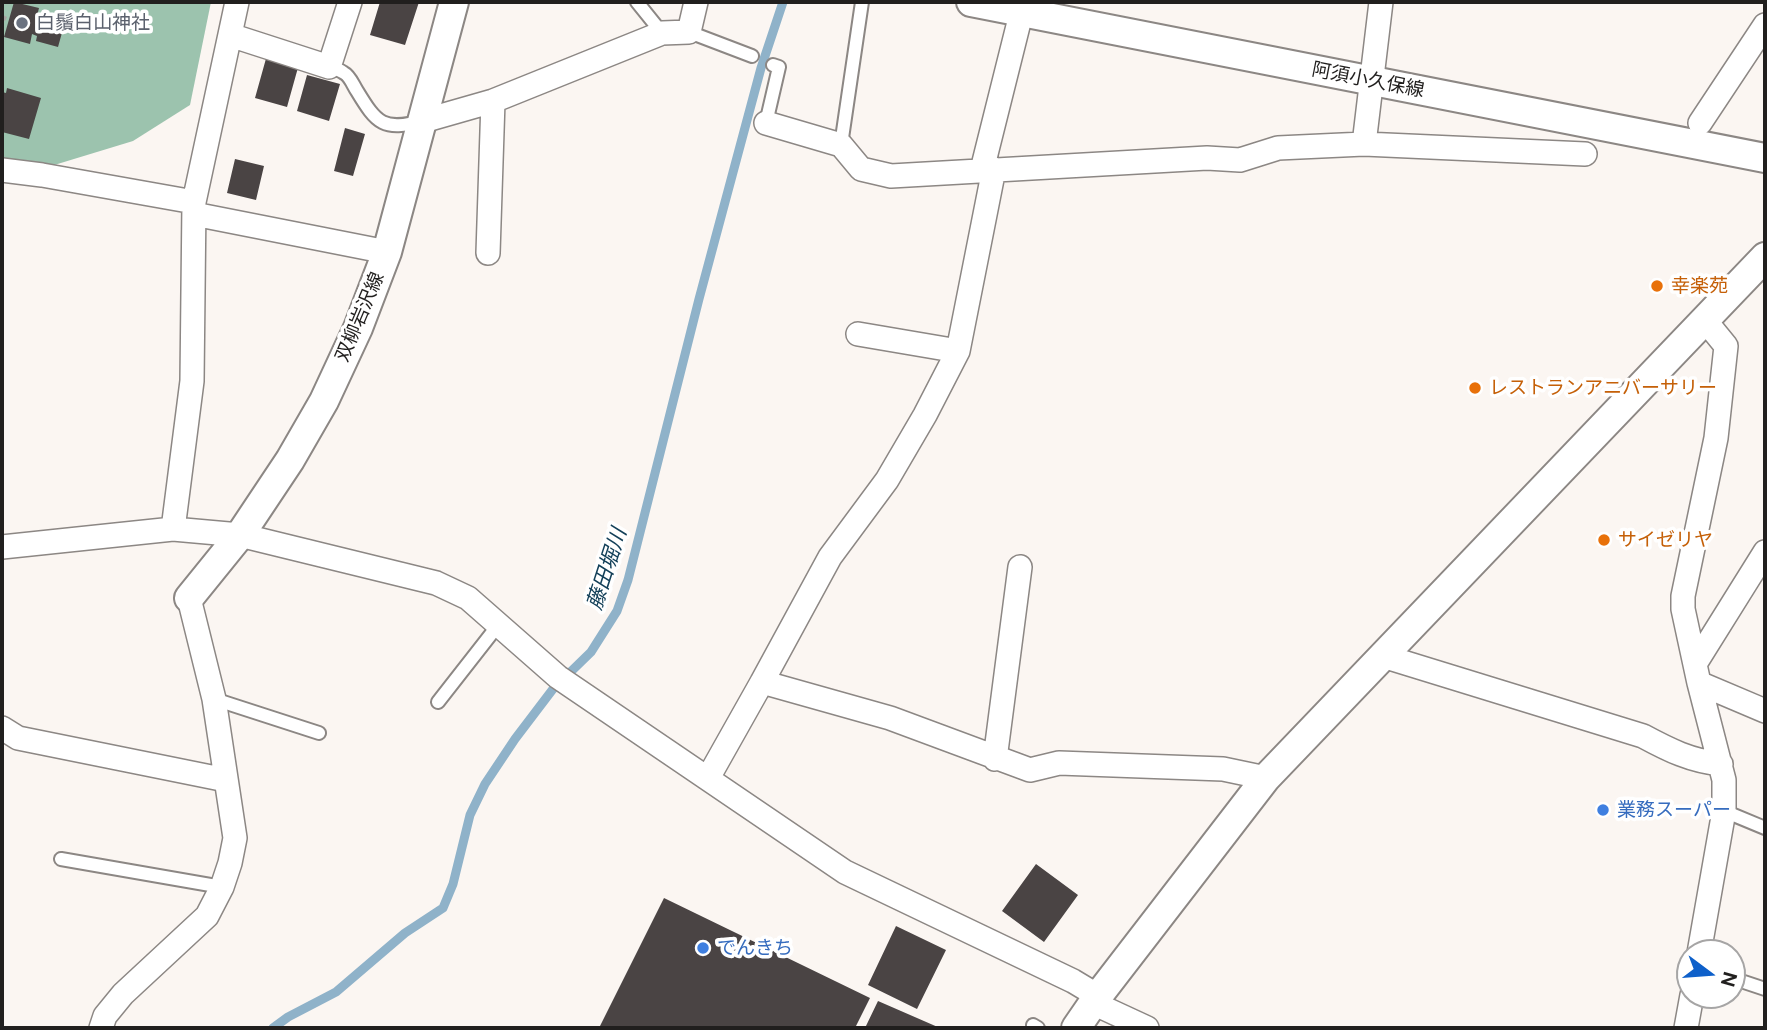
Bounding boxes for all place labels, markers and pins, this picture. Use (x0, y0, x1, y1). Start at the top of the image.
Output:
place label: 白鬚白山神社 (36, 12, 150, 34)
marker: 白鬚白山神社 (14, 15, 30, 31)
place label: 幸楽苑 (1671, 275, 1728, 297)
marker: 幸楽苑 (1649, 278, 1665, 294)
place label: レストランアニバーサリー (1489, 377, 1717, 399)
marker: レストランアニバーサリー (1467, 380, 1483, 396)
place label: サイゼリヤ (1618, 529, 1713, 551)
marker: サイゼリヤ (1596, 532, 1612, 548)
place label: 業務スーパー (1617, 799, 1731, 821)
marker: 業務スーパー (1595, 802, 1611, 818)
place label: でんきち (717, 937, 793, 959)
marker: でんきち (695, 940, 711, 956)

